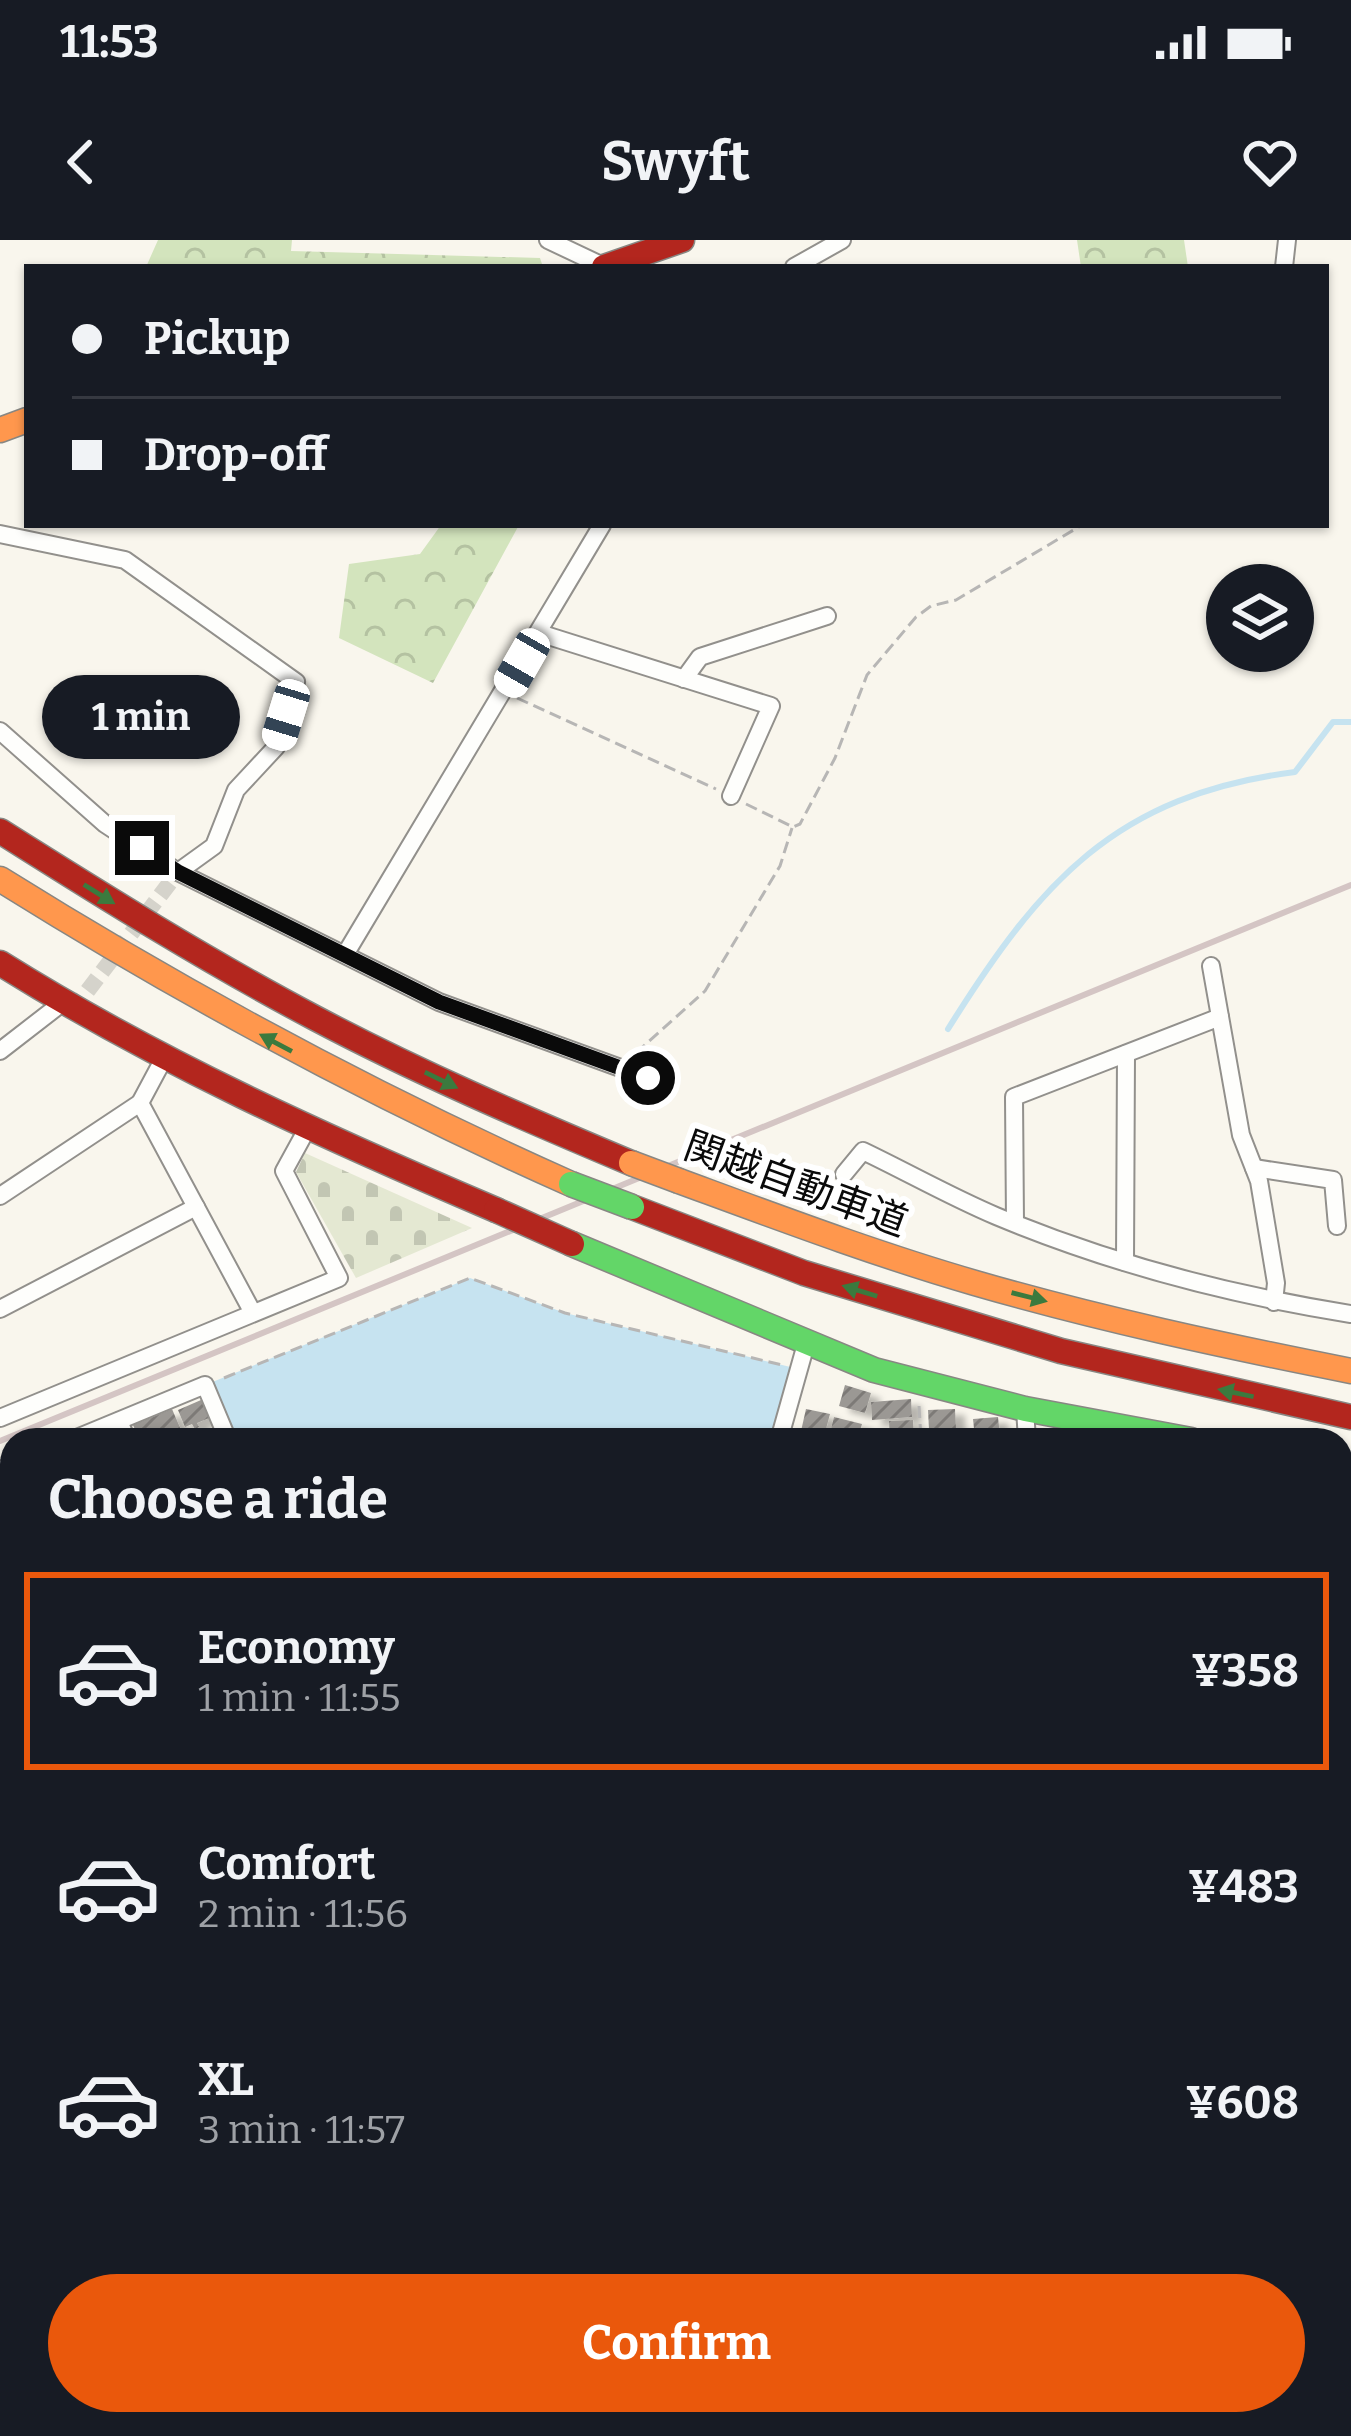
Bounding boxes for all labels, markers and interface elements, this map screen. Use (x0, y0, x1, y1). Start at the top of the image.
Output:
text: 11:53 (60, 15, 159, 69)
icon: back (48, 129, 114, 195)
icon: heart (1237, 129, 1303, 195)
text: Swyft (601, 130, 750, 194)
text: Pickup (144, 312, 290, 366)
text: Drop-off (144, 428, 328, 482)
map controls (1206, 564, 1314, 672)
button: layers (1206, 564, 1314, 672)
car (488, 623, 556, 703)
callout: 1 min (43, 674, 241, 758)
car (258, 675, 314, 755)
text: 1 min (92, 694, 190, 740)
route end (115, 821, 169, 875)
one-way arrow (82, 883, 116, 904)
one-way arrow (258, 1033, 293, 1054)
route start (621, 1051, 675, 1105)
one-way arrow (424, 1070, 459, 1090)
street label: 関越自動車道 (678, 1122, 914, 1246)
one-way arrow (841, 1281, 878, 1299)
one-way arrow (1011, 1288, 1048, 1307)
one-way arrow (1217, 1382, 1255, 1401)
text: Choose a ride (48, 1468, 388, 1532)
icon: car (54, 1617, 162, 1725)
text: Economy (198, 1621, 395, 1675)
text: ¥358 (1191, 1644, 1299, 1698)
text: 1 min · 11:55 (198, 1675, 401, 1721)
icon: car (54, 1833, 162, 1941)
text: Comfort (198, 1837, 376, 1891)
text: ¥483 (1188, 1860, 1299, 1914)
text: 2 min · 11:56 (198, 1891, 408, 1937)
icon: car (54, 2049, 162, 2157)
text: XL (198, 2053, 254, 2107)
text: ¥608 (1185, 2076, 1299, 2130)
text: 3 min · 11:57 (198, 2107, 405, 2153)
button: Confirm (48, 2274, 1305, 2412)

